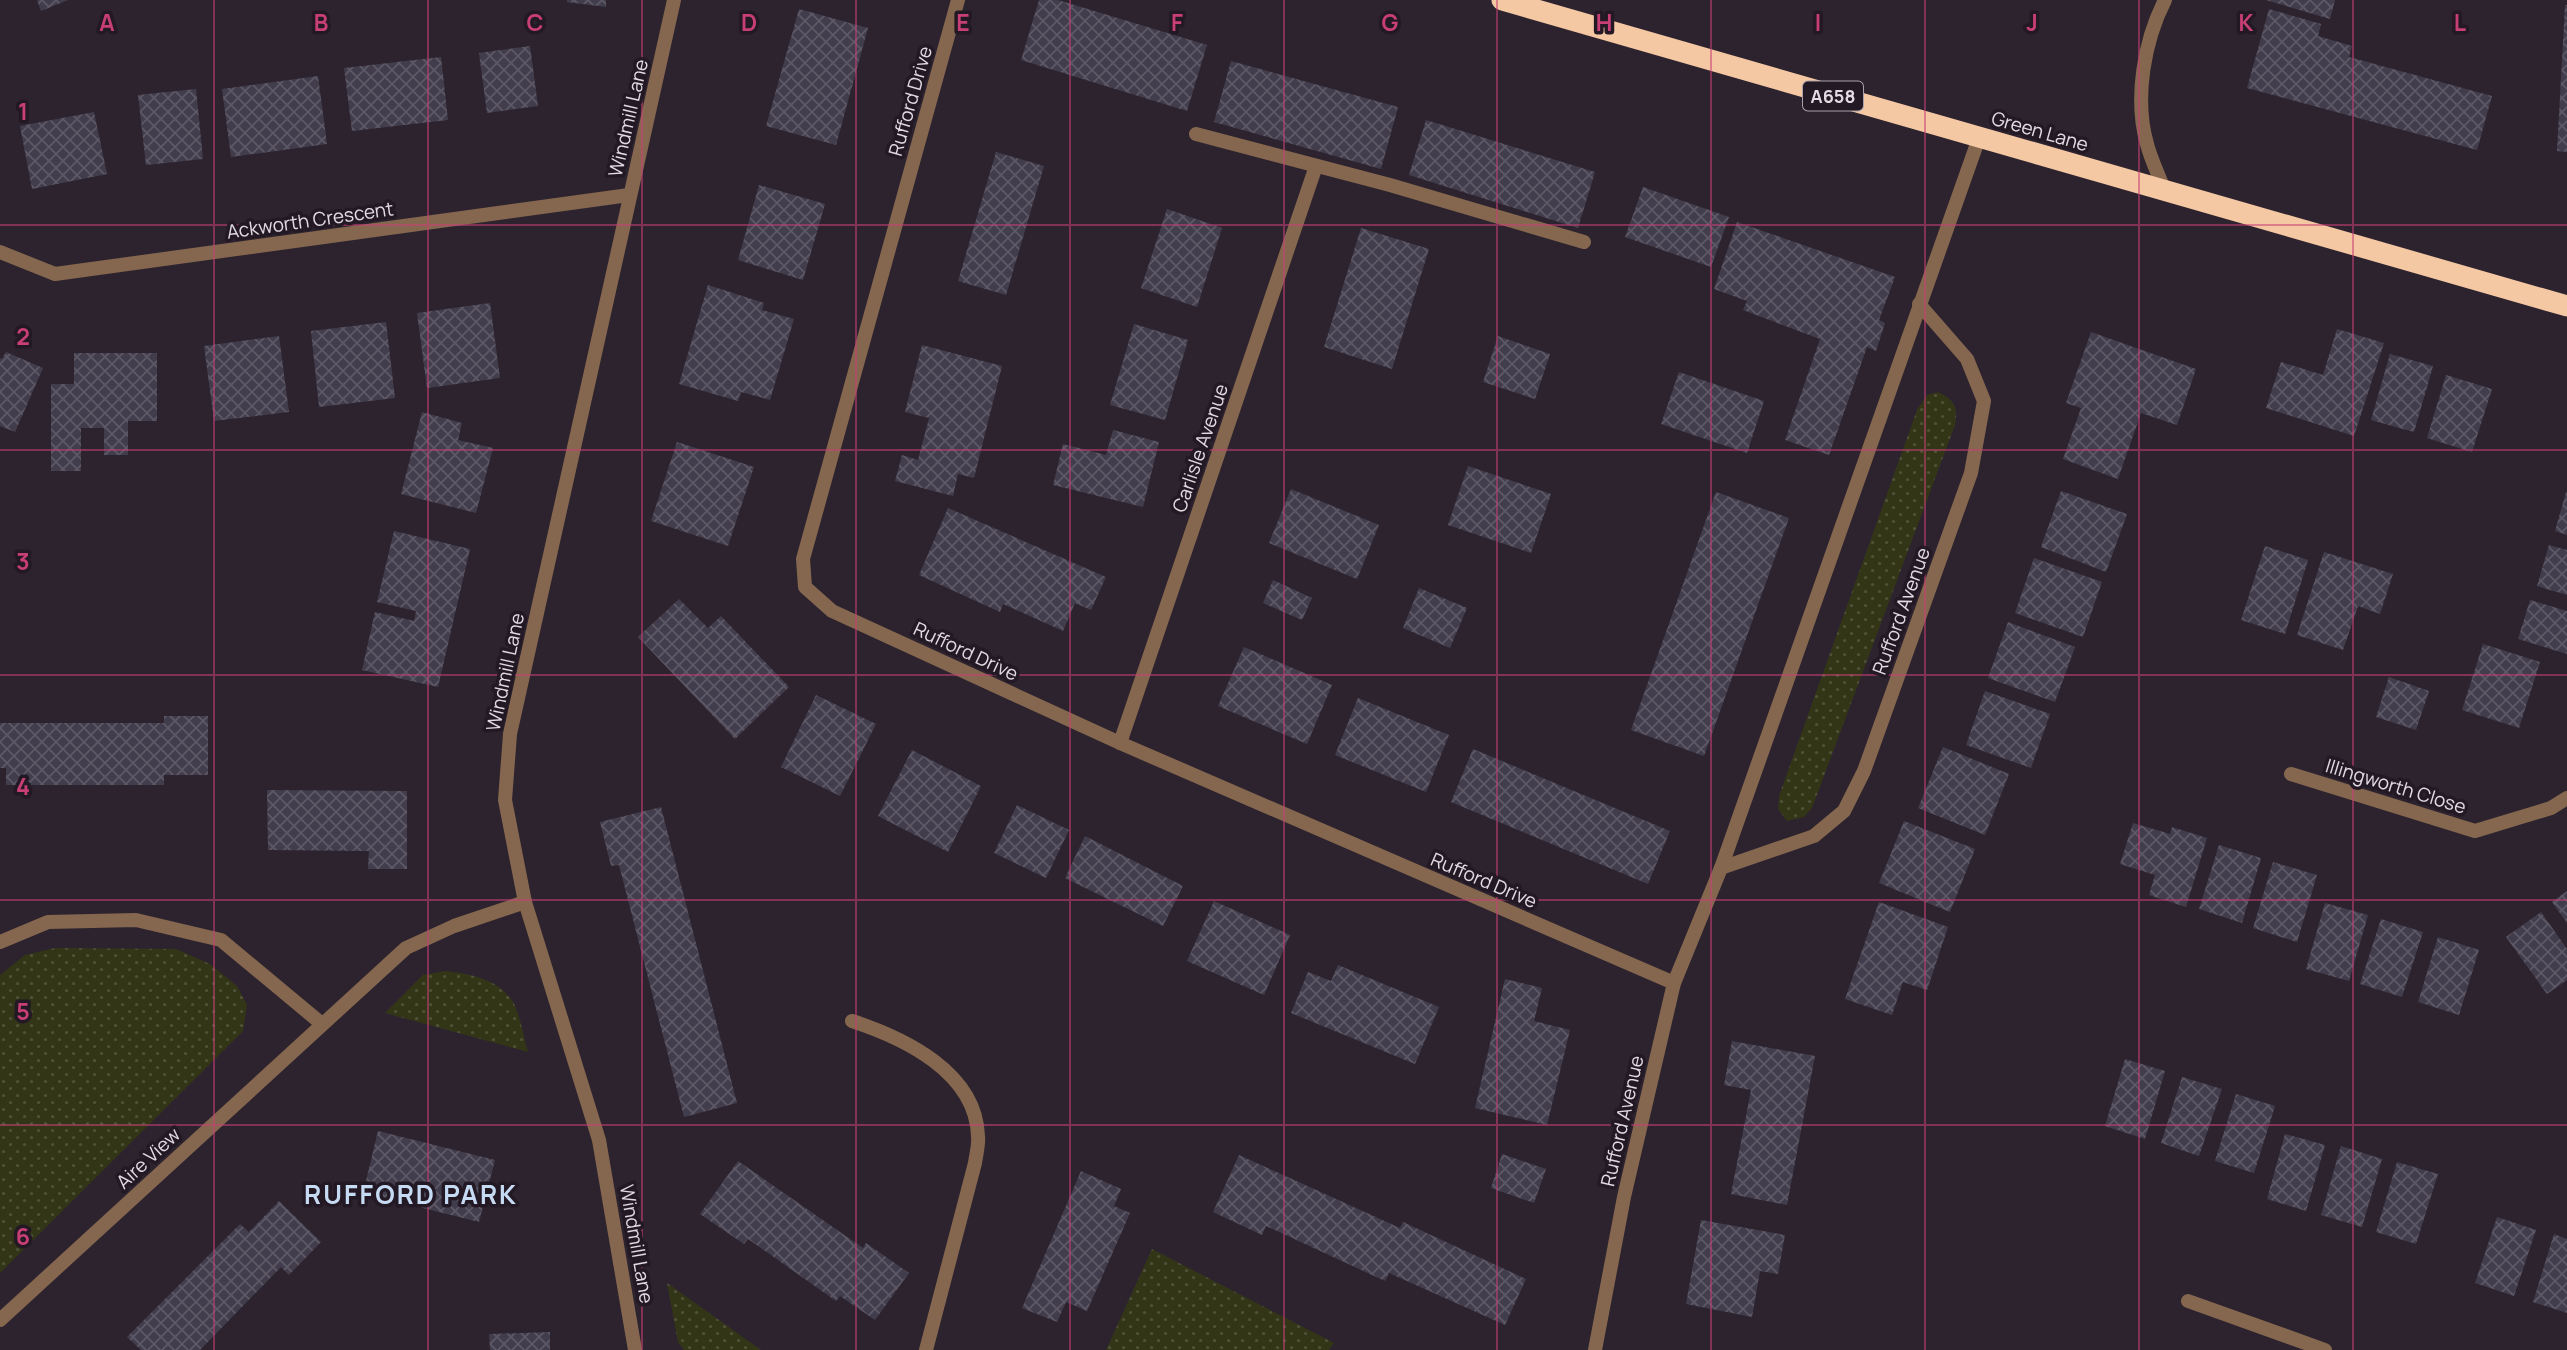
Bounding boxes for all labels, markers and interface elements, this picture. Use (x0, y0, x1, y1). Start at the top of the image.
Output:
text: A (99, 6, 115, 38)
text: B (314, 6, 328, 38)
text: C (527, 6, 544, 38)
text: D (741, 6, 757, 38)
text: E (956, 6, 970, 38)
text: F (1171, 6, 1183, 38)
text: G (1382, 6, 1399, 38)
text: H (1596, 6, 1612, 38)
text: I (1815, 6, 1821, 38)
text: J (2026, 6, 2038, 38)
text: K (2239, 6, 2254, 38)
text: L (2454, 6, 2466, 38)
street label: Rufford Drive (882, 43, 938, 159)
street label: Windmill Lane (602, 57, 654, 179)
road number: A658 (1803, 82, 1863, 110)
text: 1 (18, 95, 28, 127)
street label: Green Lane (1989, 105, 2091, 157)
street label: Ackworth Crescent (225, 195, 395, 245)
text: 2 (16, 320, 30, 352)
street label: Carlisle Avenue (1166, 380, 1234, 516)
street label: Rufford Avenue (1866, 544, 1936, 678)
text: 3 (16, 545, 30, 577)
street label: Windmill Lane (480, 611, 530, 733)
street label: Rufford Drive (909, 615, 1023, 687)
street label: Illingworth Close (2323, 752, 2469, 820)
text: 4 (16, 770, 30, 802)
street label: Rufford Drive (1427, 846, 1541, 914)
text: 5 (16, 995, 30, 1027)
street label: Rufford Avenue (1594, 1053, 1650, 1189)
street label: Aire View (110, 1121, 186, 1194)
district label: RUFFORD PARK (304, 1176, 518, 1212)
street label: Windmill Lane (614, 1183, 660, 1305)
text: 6 (16, 1220, 30, 1252)

